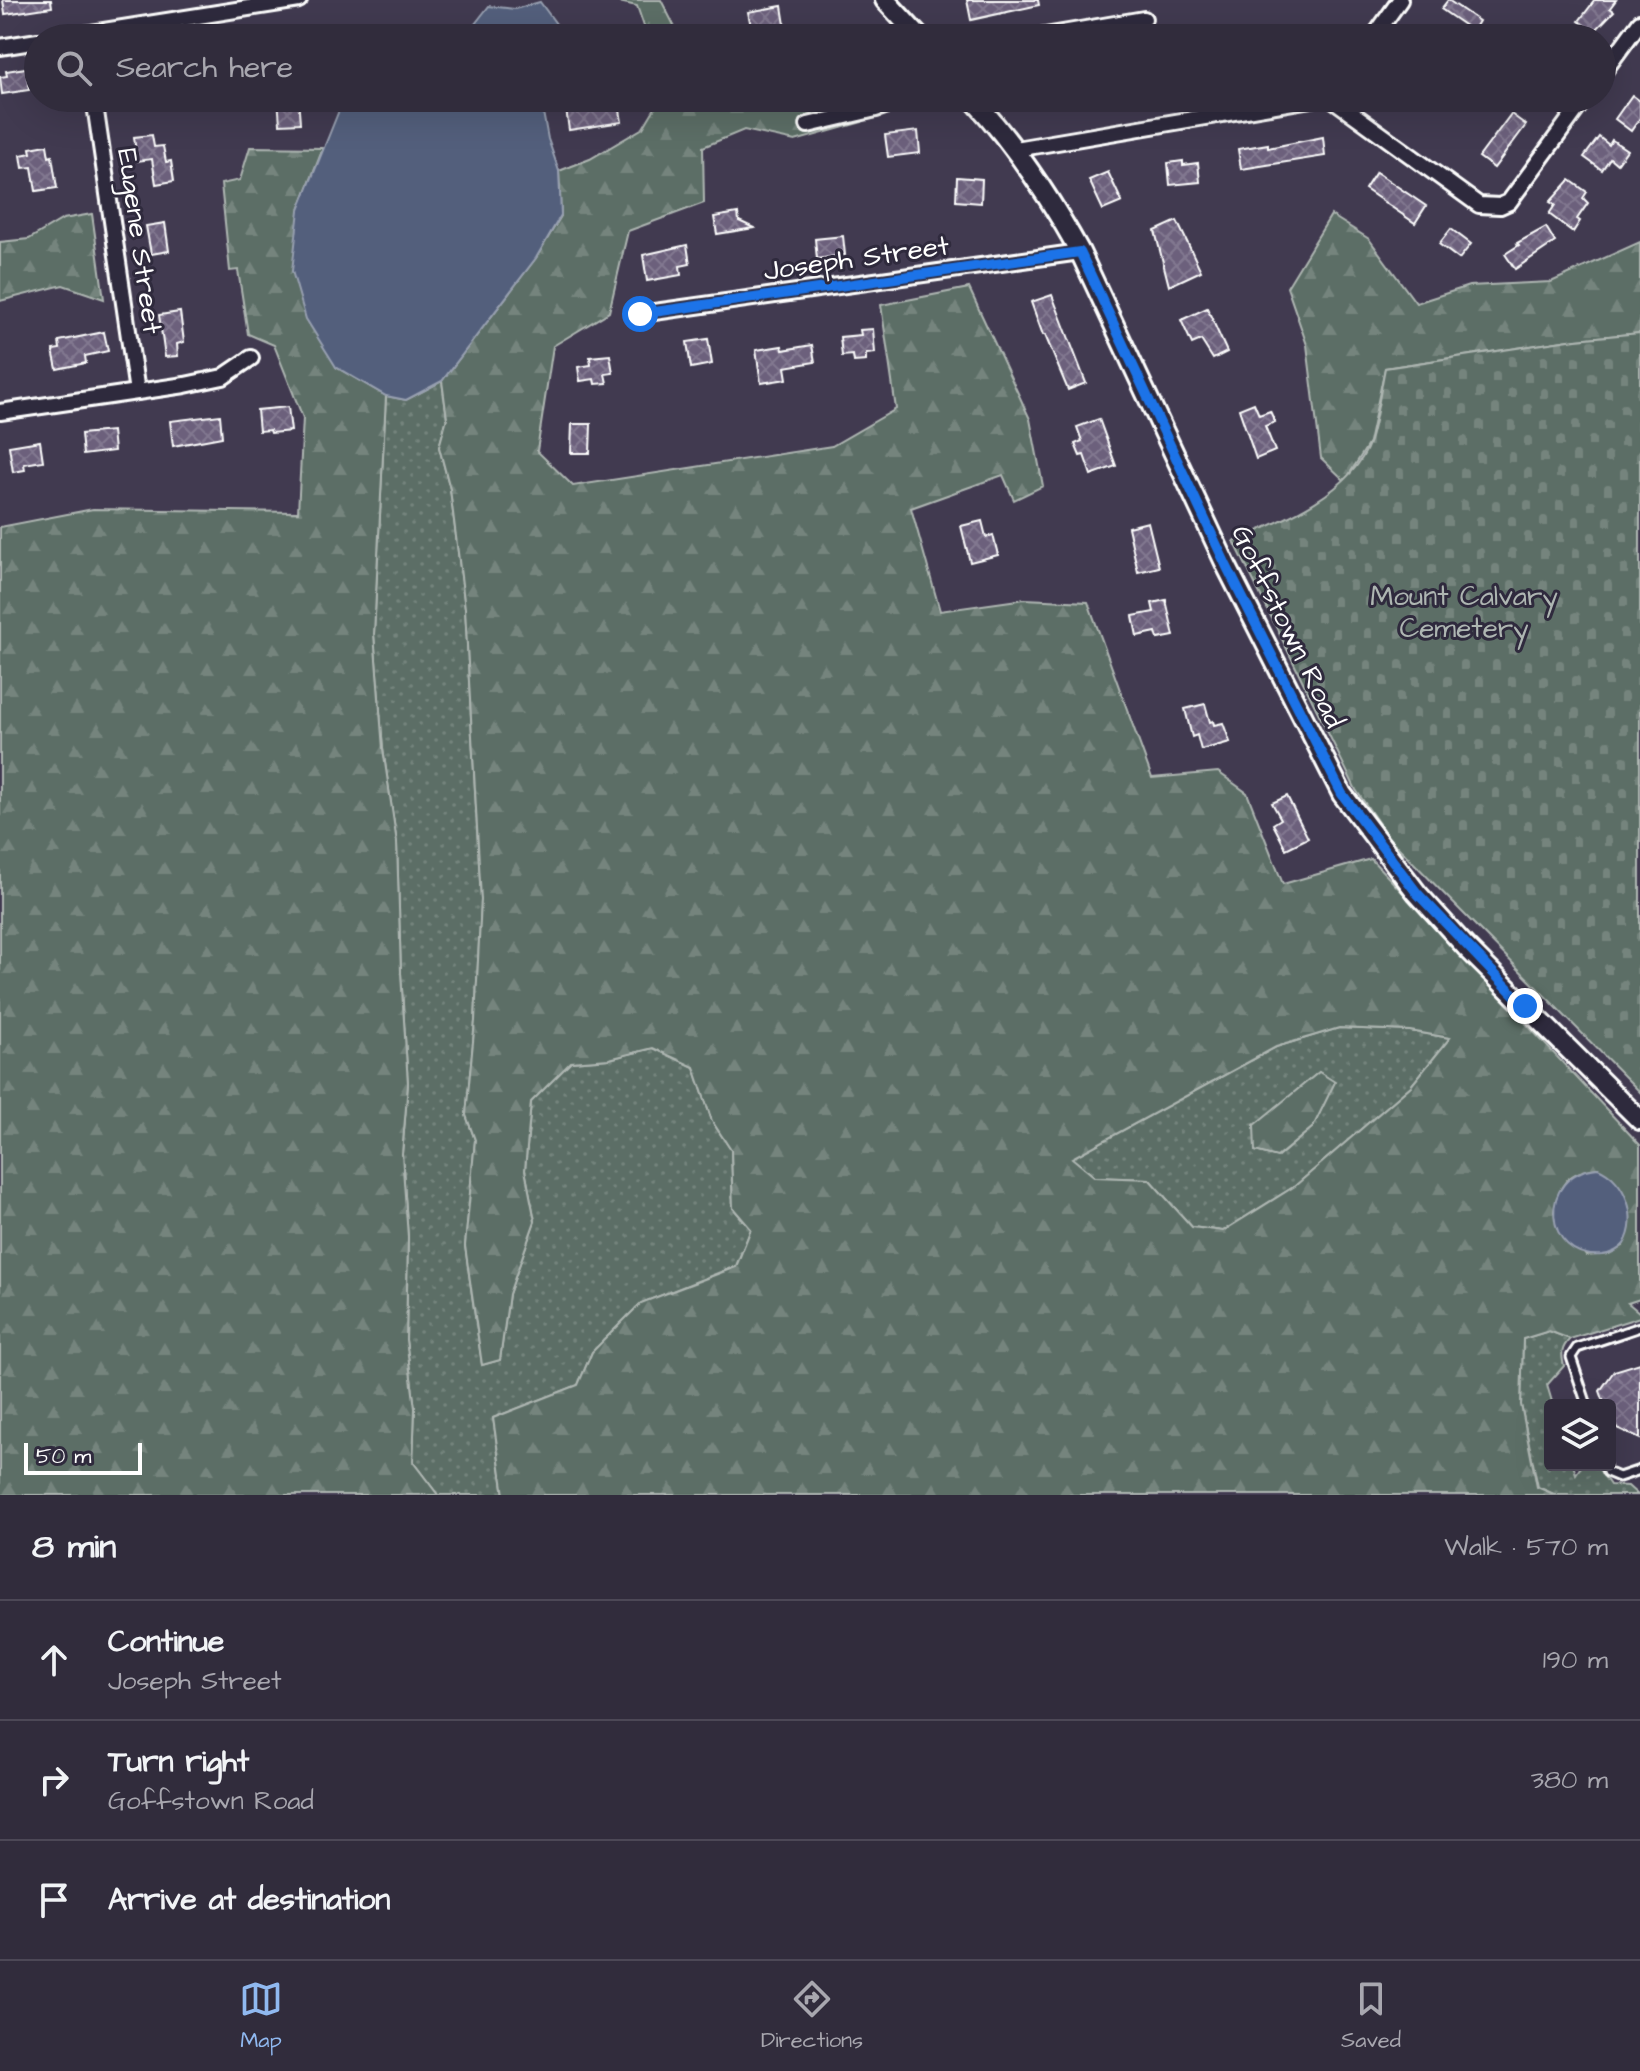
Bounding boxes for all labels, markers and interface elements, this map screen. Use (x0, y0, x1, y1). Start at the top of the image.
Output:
search box (24, 24, 1616, 112)
icon: search (52, 46, 96, 90)
text: Search here (116, 47, 293, 89)
street label: Eugene Street (106, 146, 172, 337)
street label: Joseph Street (761, 226, 952, 291)
route start (622, 296, 658, 332)
street label: Goffstown Road (1222, 518, 1354, 735)
park label: Mount Calvary Cemetery (1370, 577, 1558, 650)
route end (1507, 988, 1543, 1024)
map controls (1544, 1399, 1616, 1471)
button: layers (1544, 1399, 1616, 1471)
scale bar (24, 1439, 142, 1475)
text: 50 m (36, 1441, 91, 1472)
text: 8 min (32, 1523, 116, 1571)
text: Walk · 570 m (1444, 1529, 1608, 1565)
text: Continue (108, 1621, 224, 1663)
icon: ahead (32, 1638, 76, 1682)
text: 190 m (1543, 1642, 1608, 1678)
text: Joseph Street (108, 1663, 281, 1699)
text: Turn right (108, 1741, 249, 1783)
icon: right (32, 1758, 76, 1802)
text: 380 m (1531, 1762, 1608, 1798)
text: Goffstown Road (108, 1783, 314, 1819)
icon: arrive (32, 1878, 76, 1922)
text: Arrive at destination (108, 1879, 390, 1921)
tab: Map (239, 1977, 283, 2056)
tab: Directions (761, 1977, 863, 2056)
tab: Saved (1341, 1977, 1401, 2056)

